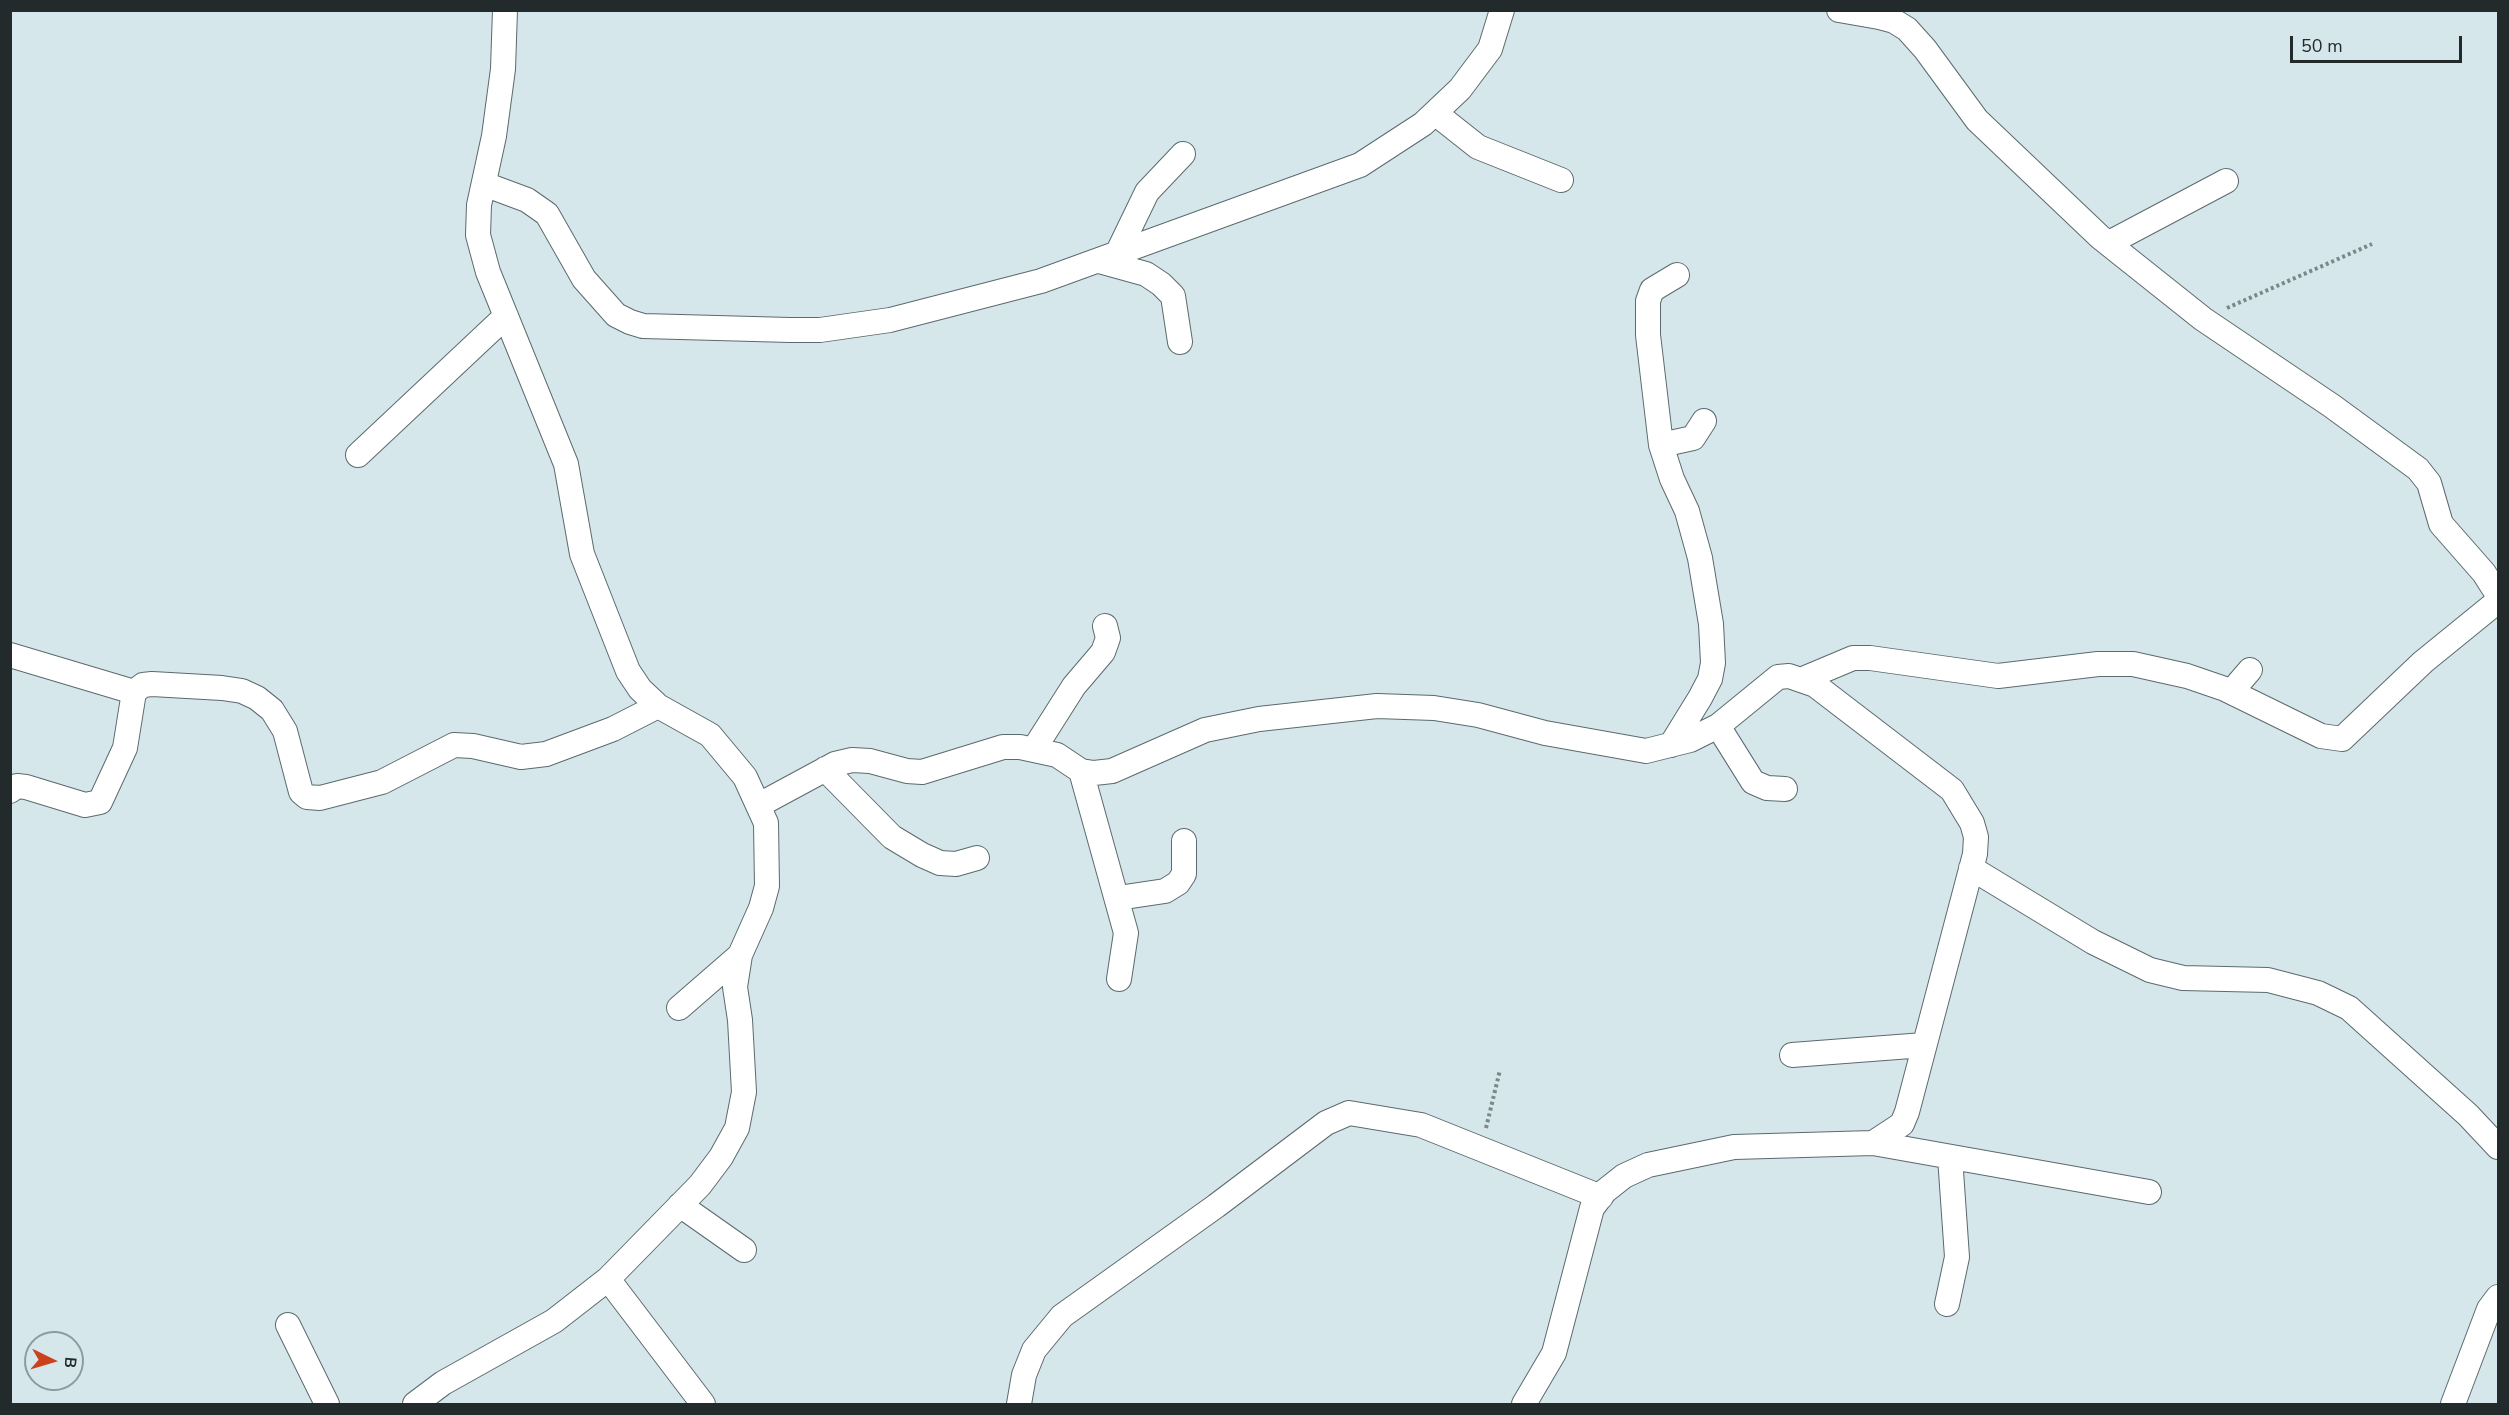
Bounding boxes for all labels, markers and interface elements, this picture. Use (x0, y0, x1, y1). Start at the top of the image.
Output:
scale bar (2293, 24, 2466, 62)
text: 50 m (2301, 34, 2343, 58)
north arrow (24, 1331, 84, 1391)
text: B (59, 1356, 81, 1369)

